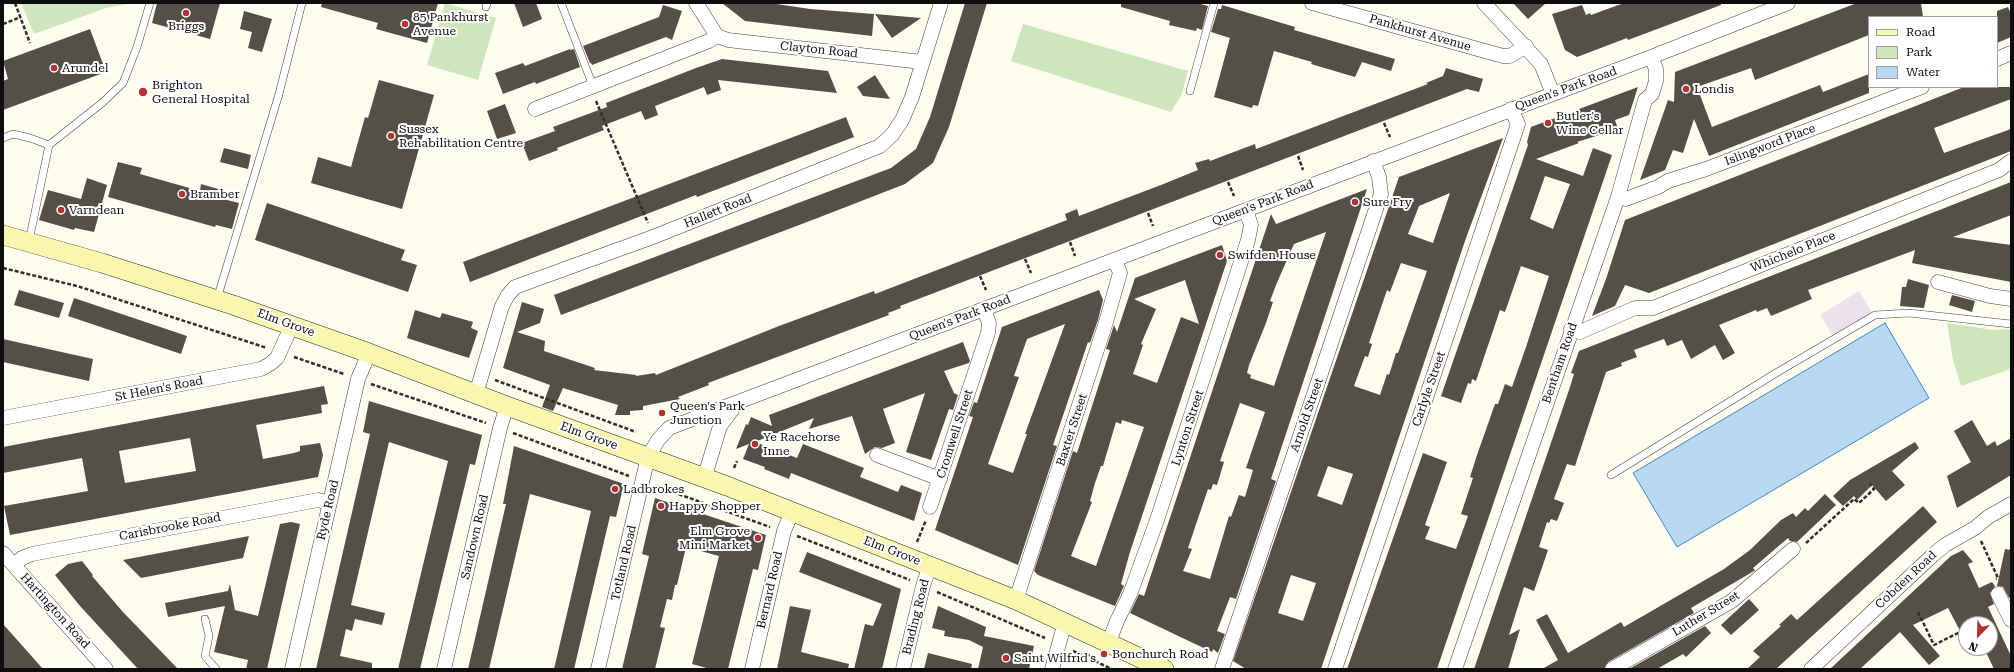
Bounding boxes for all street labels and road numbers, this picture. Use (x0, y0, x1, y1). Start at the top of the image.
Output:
street label: Pankhurst Avenue (1368, 12, 1472, 54)
street label: Clayton Road (779, 39, 859, 61)
street label: Queen's Park Road (1513, 64, 1619, 114)
street label: Islingword Place (1723, 121, 1817, 169)
street label: Queen's Park Road (1210, 177, 1316, 229)
street label: Hallett Road (682, 191, 754, 231)
street label: Whichelo Place (1749, 228, 1837, 276)
street label: Queen's Park Road (907, 292, 1013, 344)
street label: Elm Grove (255, 306, 317, 340)
street label: Bentham Road (1539, 321, 1581, 405)
street label: Carlyle Street (1409, 350, 1449, 428)
street label: St Helen's Road (114, 373, 204, 405)
street label: Arnold Street (1288, 376, 1326, 454)
street label: Cromwell Street (934, 388, 976, 480)
street label: Lynton Street (1169, 388, 1207, 468)
street label: Baxter Street (1054, 392, 1090, 468)
street label: Elm Grove (558, 419, 620, 453)
street label: Ryde Road (314, 478, 342, 542)
street label: Sandown Road (458, 493, 492, 581)
street label: Carisbrooke Road (118, 510, 222, 544)
street label: Totland Road (608, 524, 640, 602)
street label: Elm Grove (861, 534, 923, 568)
street label: Cobden Road (1872, 548, 1940, 612)
street label: Bernard Road (754, 550, 786, 630)
street label: Hartington Road (17, 570, 93, 652)
street label: Brading Road (900, 578, 932, 656)
street label: Luther Street (1670, 588, 1742, 640)

